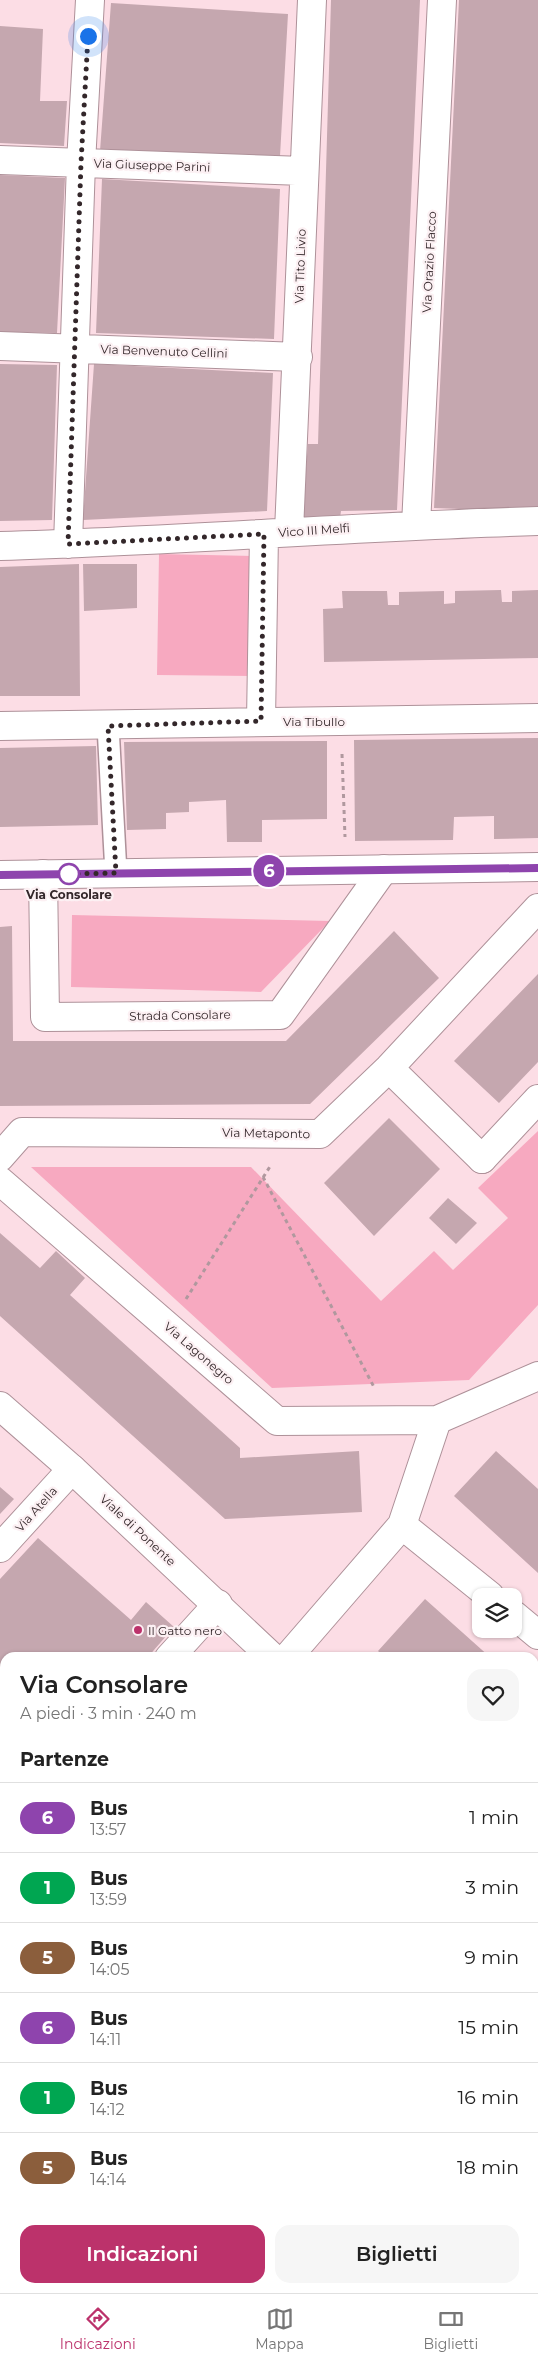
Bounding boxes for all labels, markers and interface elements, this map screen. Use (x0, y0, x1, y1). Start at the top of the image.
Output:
your location (76, 24, 101, 49)
street label: Via Giuseppe Parini (93, 155, 211, 175)
street label: Via Orazio Flacco (419, 211, 439, 313)
street label: Via Tito Livio (291, 229, 309, 303)
street label: Via Benvenuto Cellini (100, 341, 228, 361)
street label: Vico III Melfi (278, 520, 350, 540)
street label: Via Tibullo (283, 714, 345, 729)
line badge: 6 (253, 855, 285, 887)
text: 6 (263, 860, 275, 882)
marker: Via Consolare (58, 863, 80, 885)
place label: Via Consolare (25, 887, 112, 902)
street label: Strada Consolare (129, 1007, 231, 1023)
street label: Via Metaponto (222, 1125, 310, 1141)
street label: Via Lagonegro (161, 1319, 237, 1387)
street label: Via Atella (12, 1483, 60, 1535)
street label: Viale di Ponente (97, 1491, 179, 1569)
map controls (472, 1588, 522, 1638)
button: layers (472, 1588, 522, 1638)
place label: Il Gatto nero (148, 1623, 222, 1638)
marker: Il Gatto nero (132, 1624, 144, 1636)
button: heart (467, 1669, 519, 1721)
text: Via Consolare (20, 1670, 188, 1699)
text: A piedi · 3 min · 240 m (20, 1704, 197, 1723)
text: Partenze (20, 1748, 109, 1771)
text: Bus (90, 1797, 128, 1820)
text: 1 min (469, 1806, 519, 1829)
text: 6 (42, 1807, 53, 1829)
text: 13:57 (90, 1820, 126, 1839)
text: Bus (90, 1867, 128, 1890)
text: 3 min (465, 1876, 519, 1899)
text: 1 (44, 1877, 51, 1899)
text: 13:59 (90, 1890, 127, 1909)
text: Bus (90, 1937, 128, 1960)
text: 9 min (464, 1946, 519, 1969)
text: 5 (42, 1947, 53, 1969)
text: 14:05 (90, 1960, 130, 1979)
text: Bus (90, 2007, 128, 2030)
text: 15 min (458, 2016, 519, 2039)
text: 6 (42, 2017, 53, 2039)
text: 14:11 (90, 2030, 121, 2049)
text: Bus (90, 2077, 128, 2100)
text: 16 min (457, 2086, 519, 2109)
text: 1 (44, 2087, 51, 2109)
text: 14:12 (90, 2100, 125, 2119)
text: Bus (90, 2147, 128, 2170)
text: 18 min (457, 2156, 519, 2179)
text: 5 (42, 2157, 53, 2179)
text: 14:14 (90, 2170, 126, 2189)
button: Indicazioni (20, 2225, 265, 2283)
button: Biglietti (275, 2225, 519, 2283)
tab: Indicazioni (60, 2305, 136, 2353)
tab: Mappa (255, 2305, 304, 2353)
tab: Biglietti (423, 2305, 478, 2353)

